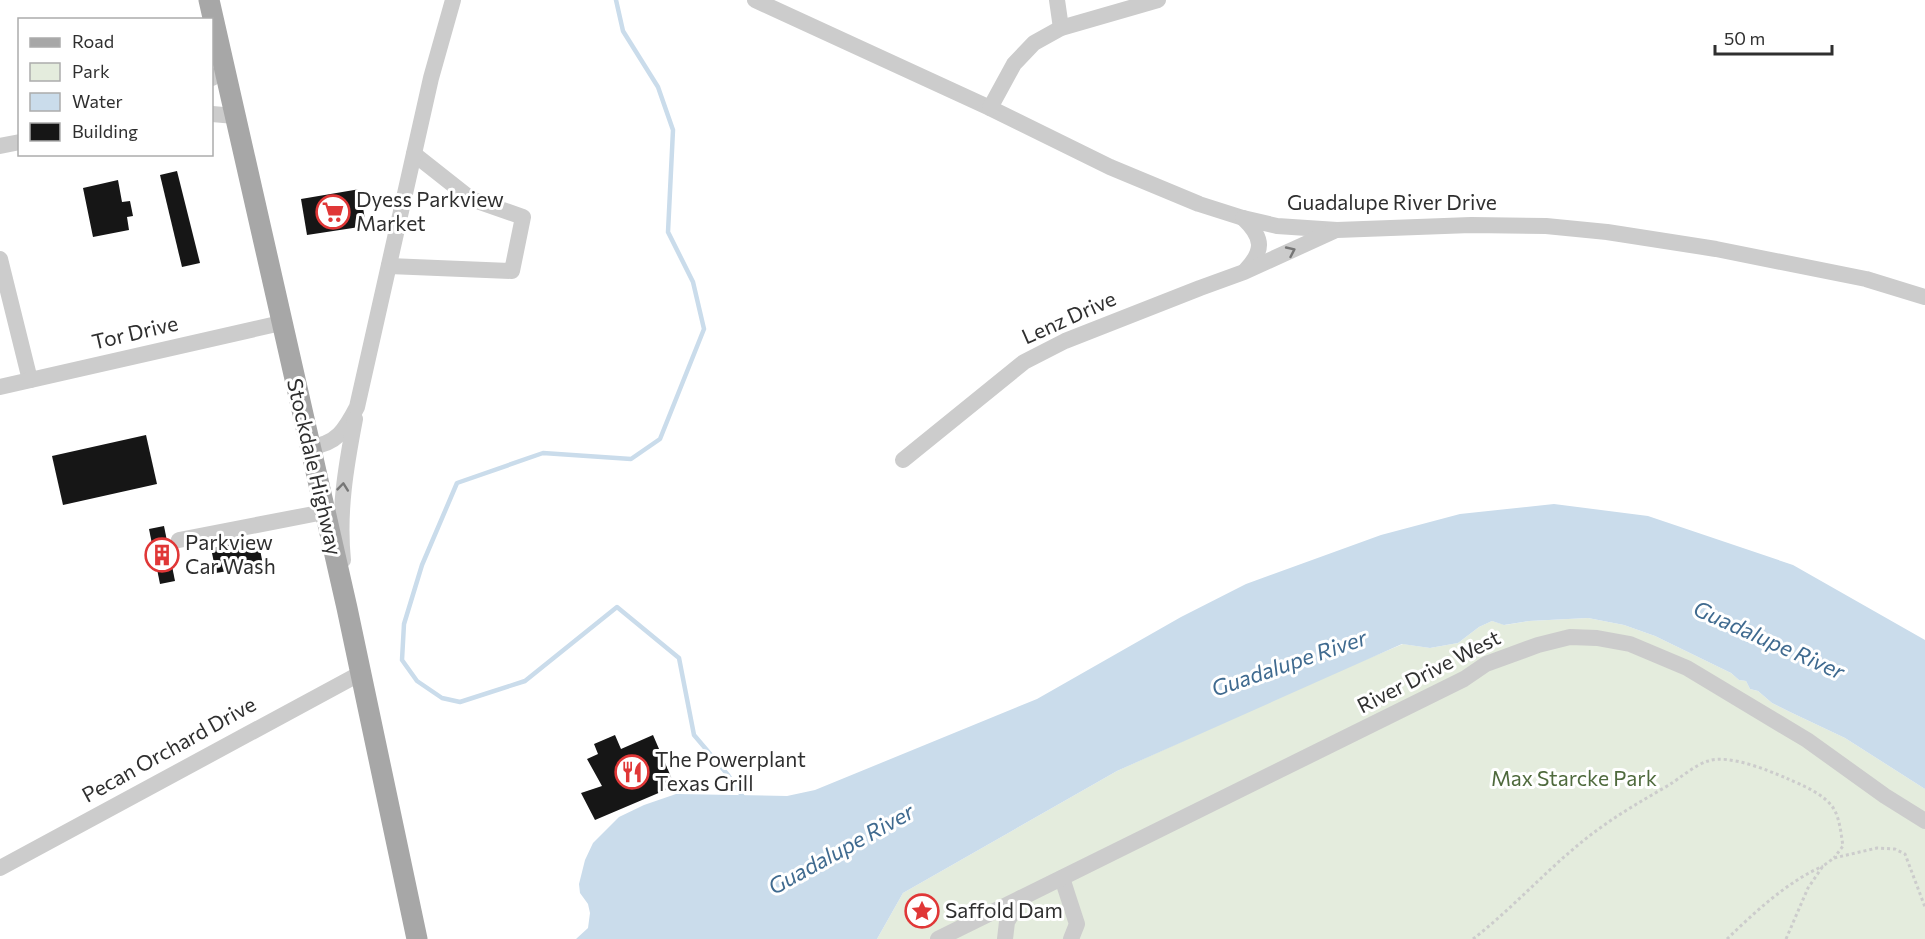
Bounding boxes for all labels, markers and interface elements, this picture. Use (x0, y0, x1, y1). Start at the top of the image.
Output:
legend (18, 18, 213, 156)
scale bar (1715, 18, 1832, 56)
text: 50 m (1724, 27, 1765, 49)
text: Road (72, 30, 114, 52)
text: Park (72, 60, 110, 82)
text: Water (72, 90, 123, 112)
text: Building (72, 120, 138, 142)
place label: Dyess Parkview Market (356, 186, 504, 235)
street label: Guadalupe River Drive (1287, 189, 1497, 214)
supermarket icon: Dyess Parkview Market (315, 194, 351, 230)
one-way arrow (1284, 246, 1295, 258)
street label: Lenz Drive (1017, 285, 1119, 348)
street label: Tor Drive (89, 310, 180, 354)
street label: Stockdale Highway (283, 376, 348, 558)
one-way arrow (336, 483, 349, 492)
place label: Parkview Car Wash (185, 529, 276, 578)
building icon: Parkview Car Wash (144, 537, 180, 573)
water label: Guadalupe River (1689, 594, 1850, 685)
water label: Guadalupe River (1208, 623, 1371, 702)
street label: River Drive West (1353, 624, 1504, 717)
street label: Pecan Orchard Drive (77, 691, 260, 807)
place label: The Powerplant Texas Grill (655, 746, 806, 795)
restaurant icon: The Powerplant Texas Grill (614, 754, 650, 790)
park label: Max Starcke Park (1491, 765, 1657, 790)
water label: Guadalupe River (763, 797, 920, 900)
place icon: Saffold Dam (904, 893, 940, 929)
place label: Saffold Dam (945, 897, 1063, 922)

